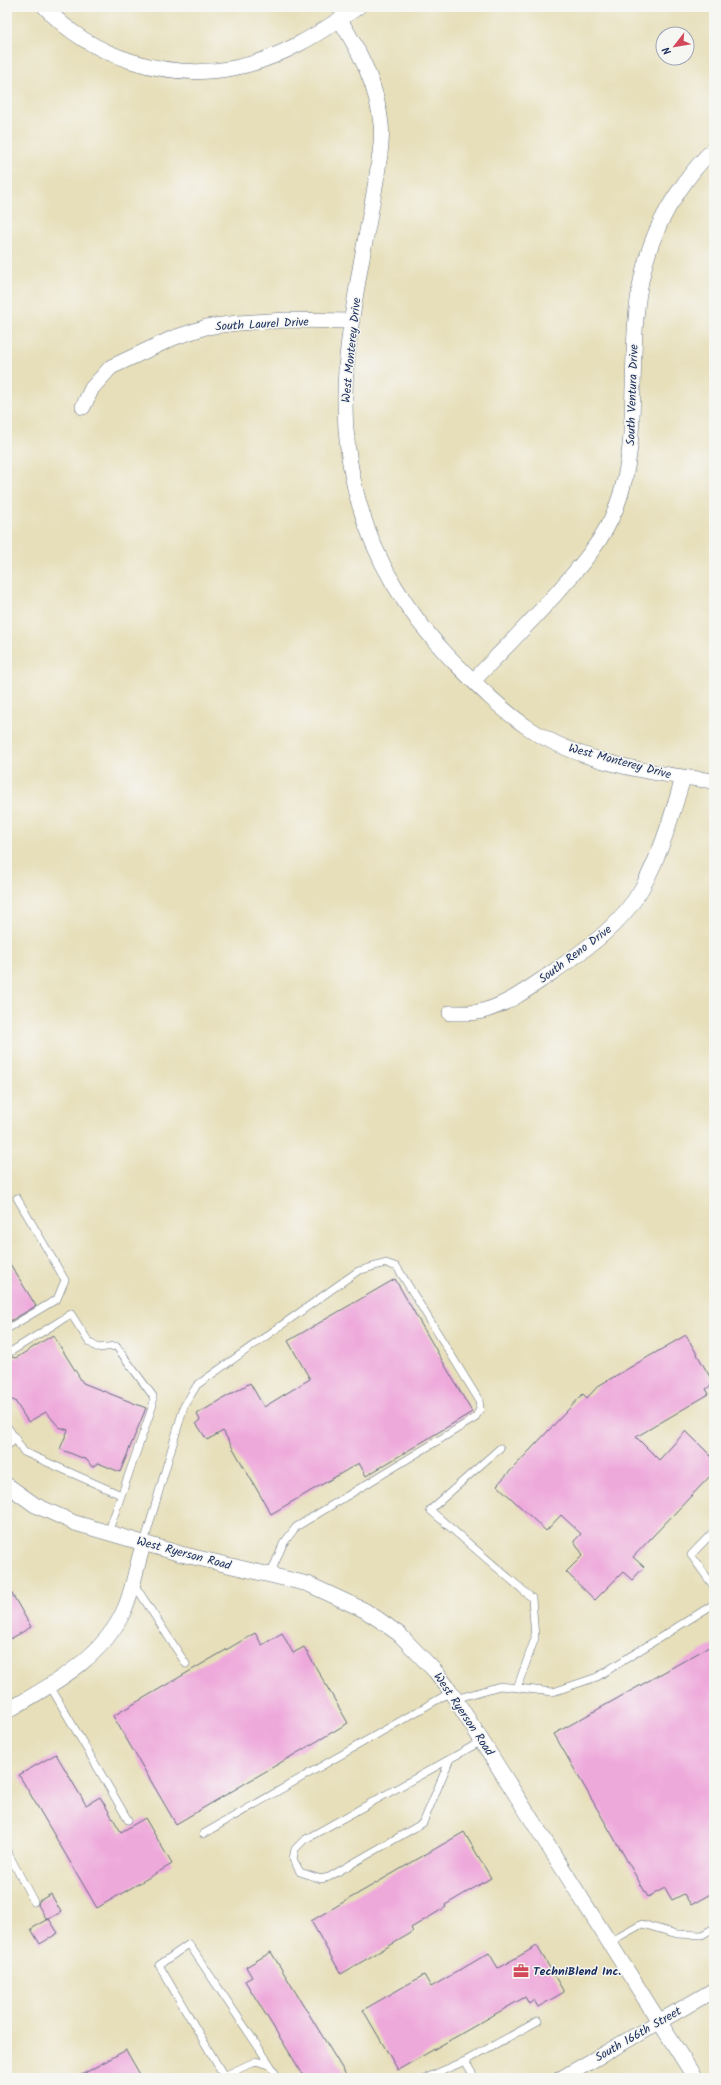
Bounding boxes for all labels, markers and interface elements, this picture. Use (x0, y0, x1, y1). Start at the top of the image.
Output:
north arrow (655, 26, 695, 66)
text: N (658, 43, 677, 58)
street label: West Monterey Drive (337, 296, 367, 404)
street label: South Laurel Drive (215, 313, 310, 336)
street label: South Ventura Drive (621, 343, 644, 446)
street label: West Monterey Drive (566, 739, 674, 784)
street label: South Reno Drive (535, 920, 616, 988)
street label: West Ryerson Road (134, 1532, 234, 1575)
street label: West Ryerson Road (429, 1669, 499, 1761)
office icon: TechniBlend Inc. (512, 1962, 530, 1980)
place label: TechniBlend Inc. (533, 1962, 621, 1981)
street label: South 166th Street (592, 2002, 685, 2067)

